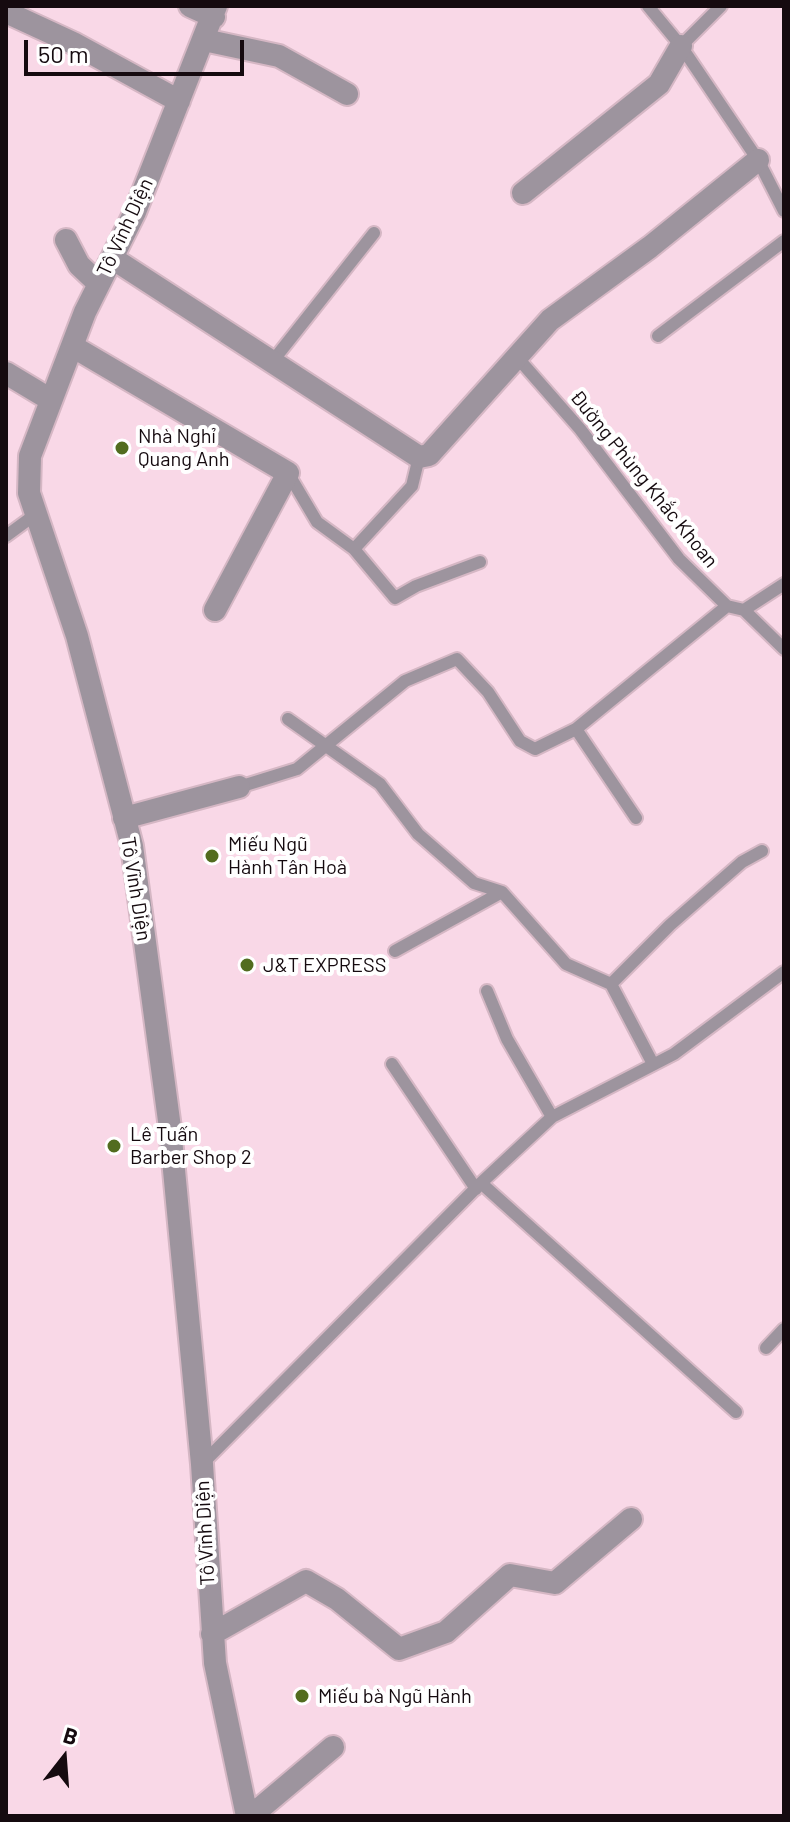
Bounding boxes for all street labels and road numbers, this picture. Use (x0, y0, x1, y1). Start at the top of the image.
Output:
street label: Tô Vĩnh Diện (92, 174, 158, 280)
street label: Đường Phùng Khắc Khoan (565, 385, 723, 573)
street label: Tô Vĩnh Diện (116, 835, 156, 943)
street label: Tô Vĩnh Diện (190, 1480, 220, 1586)

